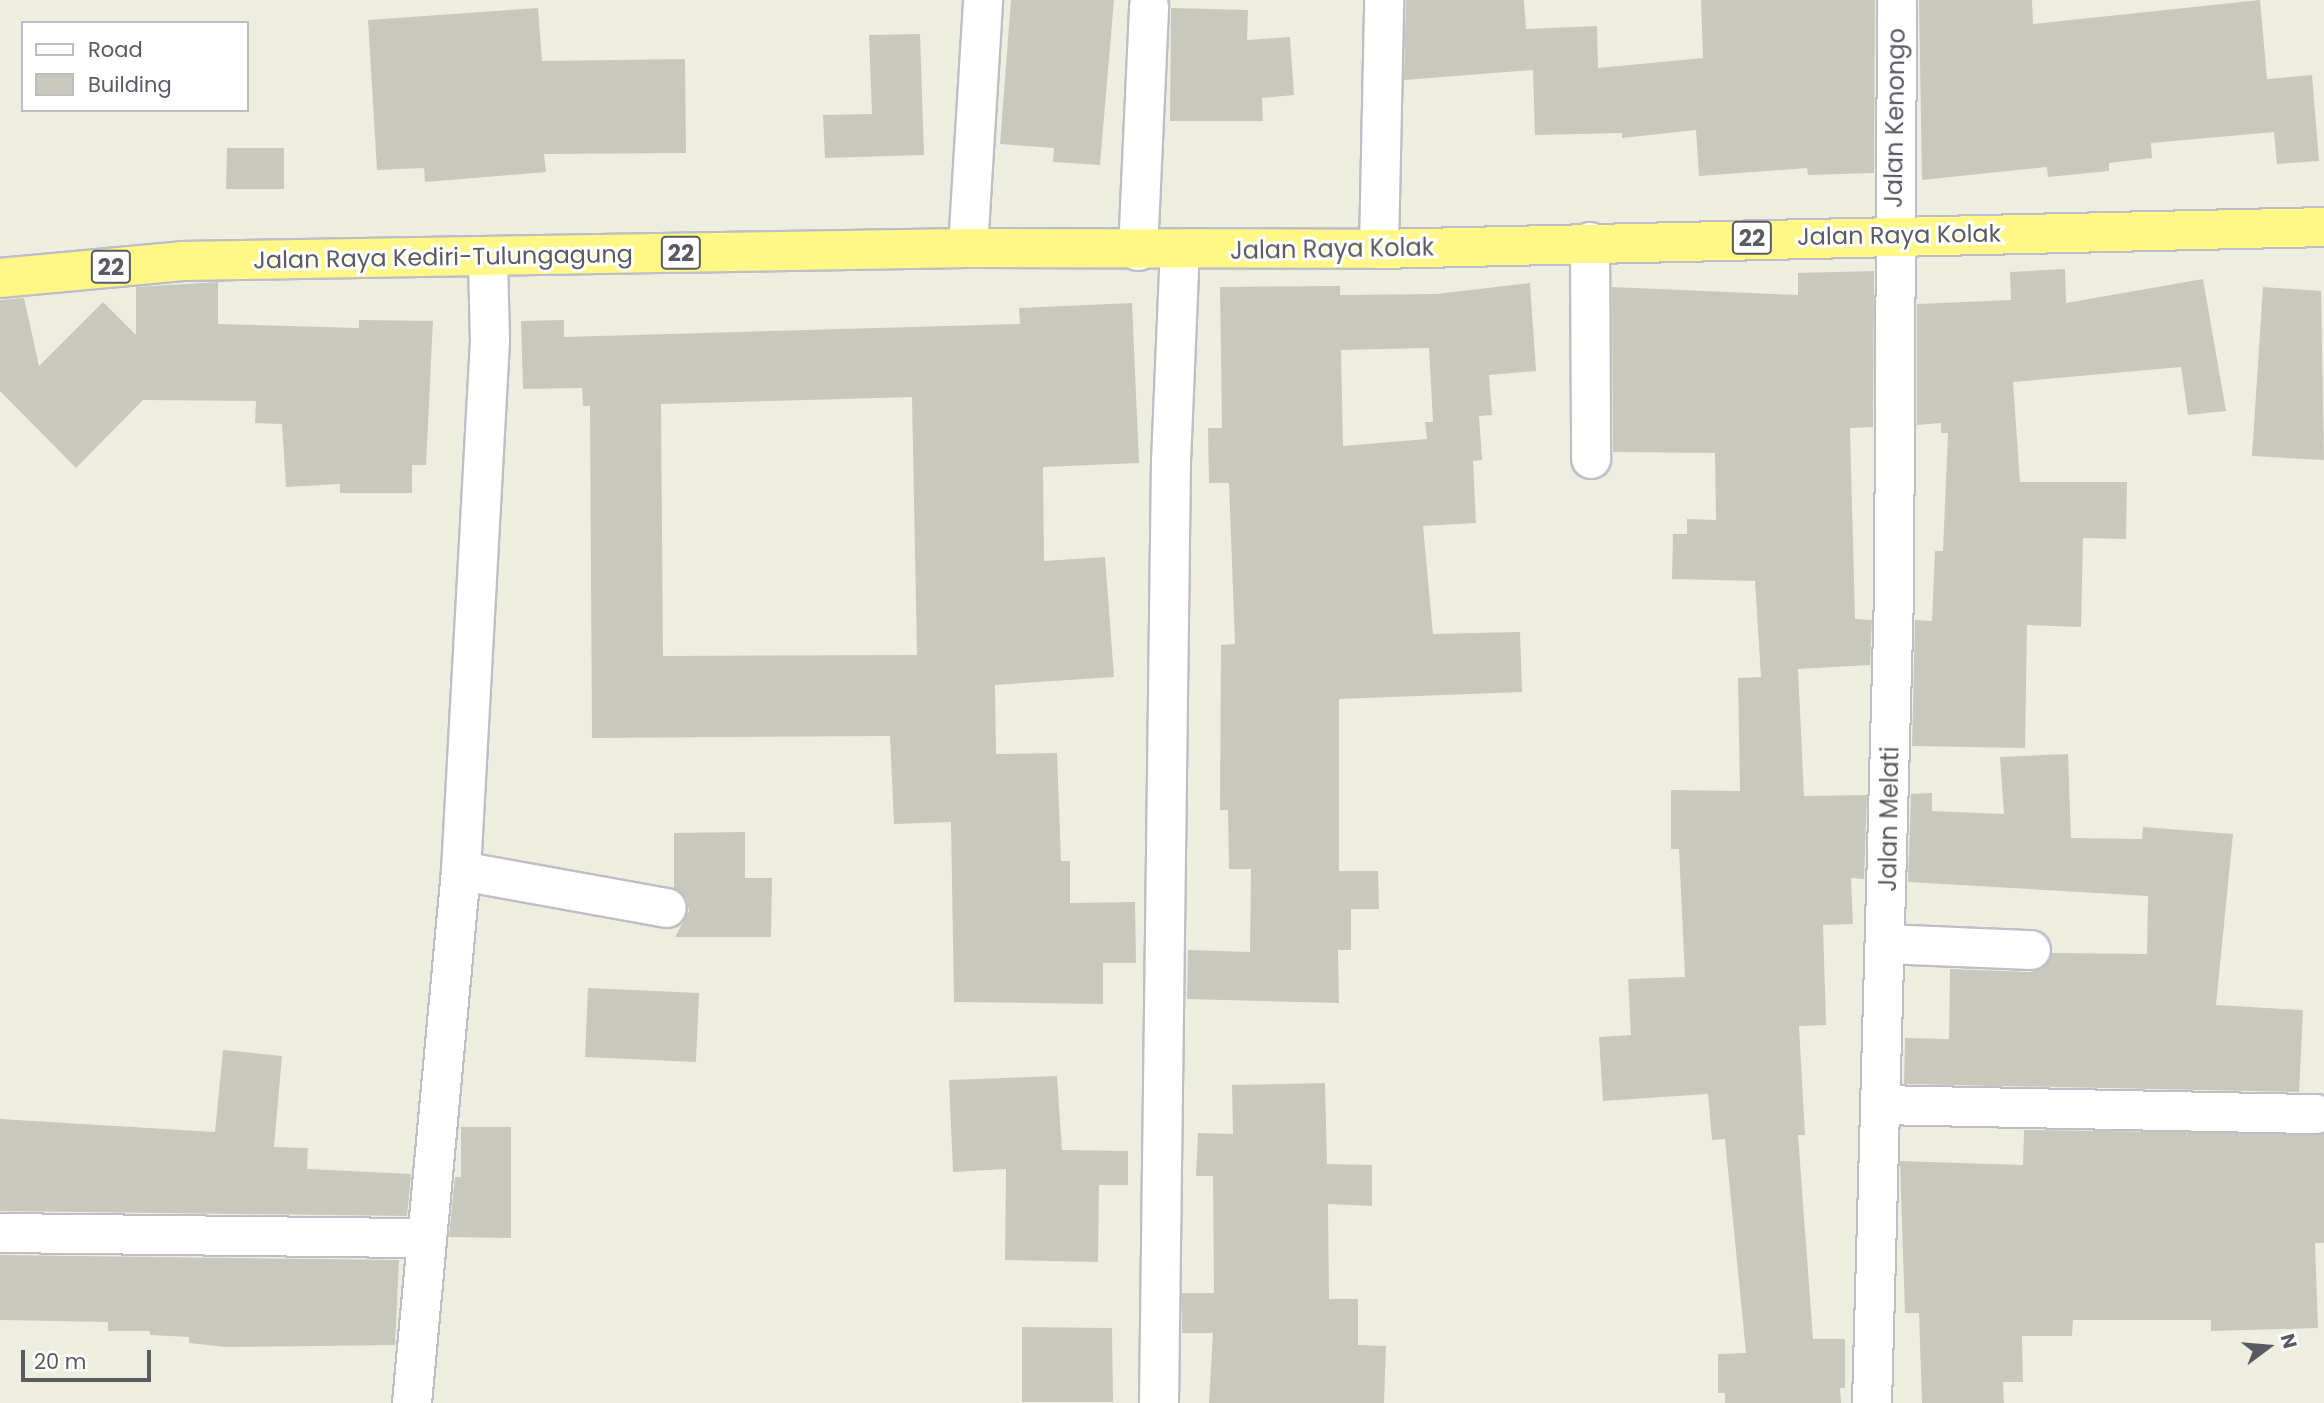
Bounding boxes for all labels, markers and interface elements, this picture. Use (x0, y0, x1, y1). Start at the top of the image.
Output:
legend (21, 21, 248, 112)
street label: Jalan Kenongo (1879, 28, 1911, 208)
text: Road (88, 35, 143, 64)
text: Building (88, 70, 172, 99)
road number: 22 (1731, 218, 1773, 258)
street label: Jalan Raya Kolak (1797, 219, 2001, 251)
street label: Jalan Raya Kolak (1230, 233, 1434, 265)
road number: 22 (660, 234, 702, 272)
street label: Jalan Raya Kediri-Tulungagung (253, 239, 633, 275)
road number: 22 (90, 248, 132, 286)
street label: Jalan Melati (1873, 746, 1905, 892)
north arrow (2233, 1312, 2303, 1382)
text: N (2274, 1330, 2304, 1352)
scale bar (24, 1336, 154, 1380)
text: 20 m (34, 1347, 87, 1376)

